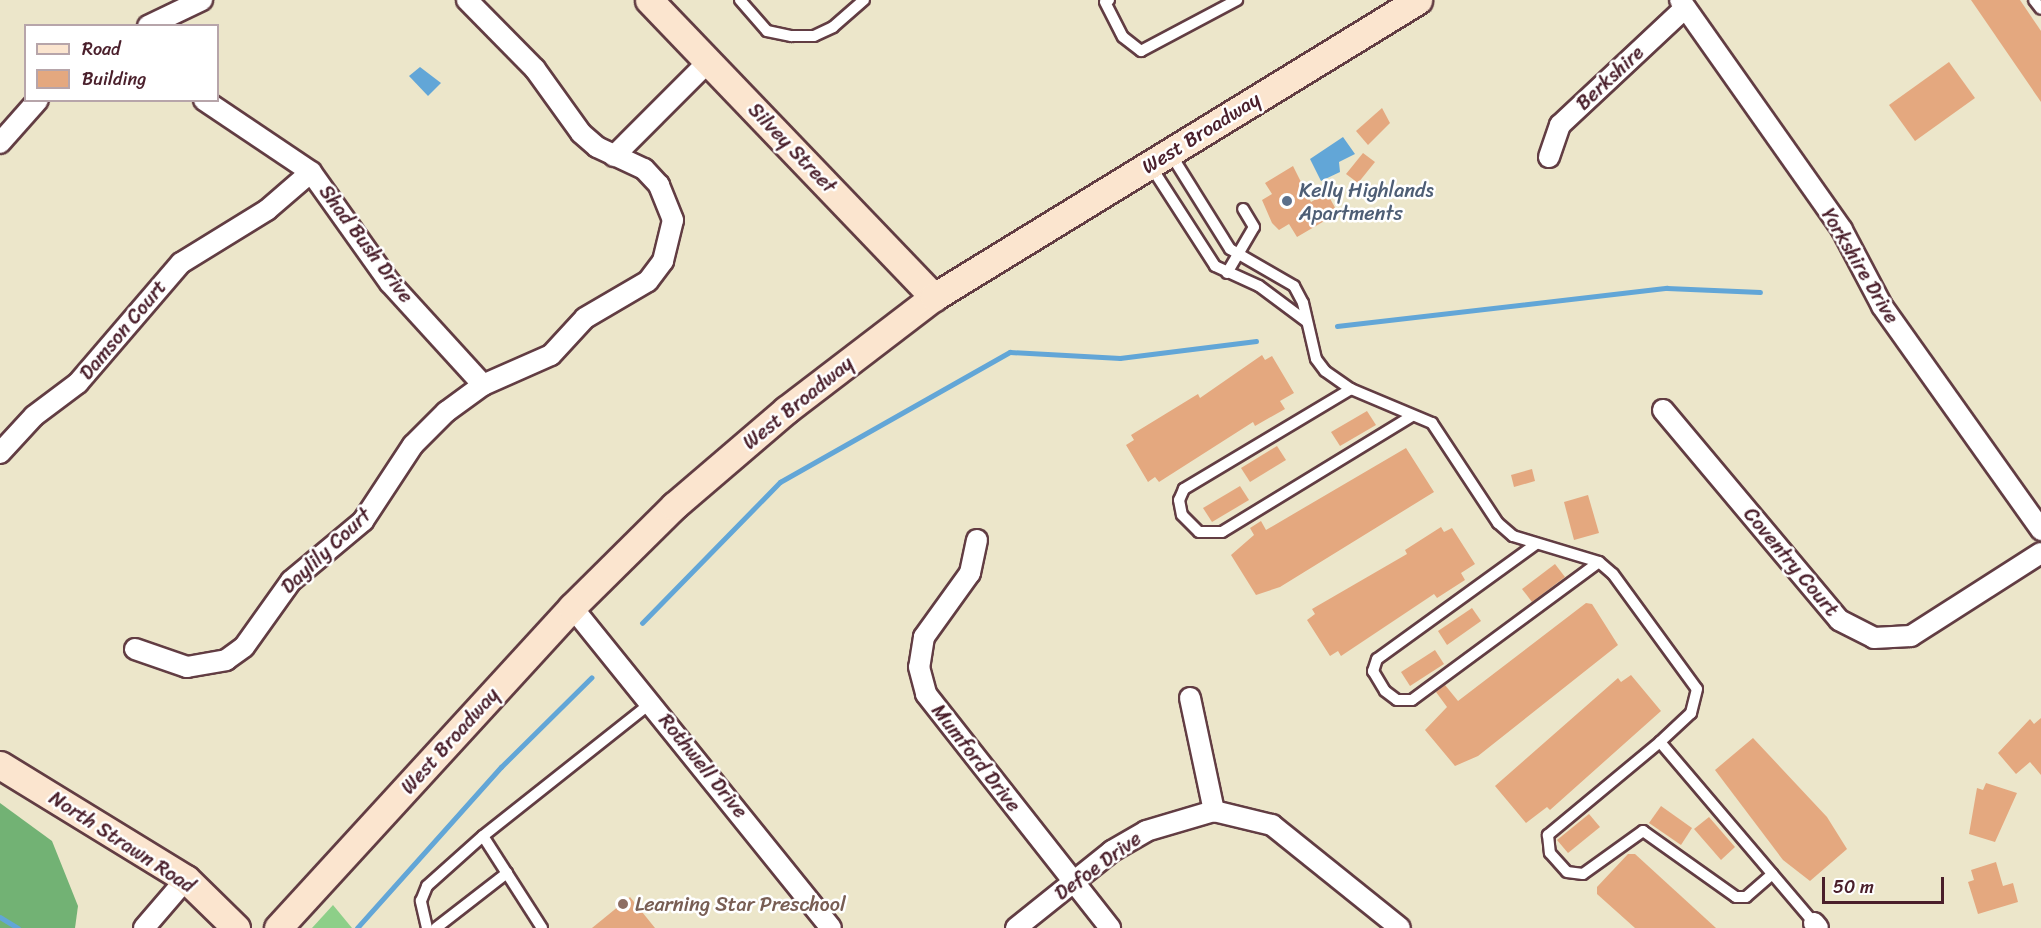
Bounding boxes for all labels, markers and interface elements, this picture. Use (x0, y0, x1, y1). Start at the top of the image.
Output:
legend (24, 24, 219, 102)
text: Road (82, 33, 121, 65)
street label: Berkshire (1571, 41, 1649, 115)
text: Building (82, 63, 146, 95)
street label: West Broadway (1138, 87, 1264, 179)
street label: Silvey Street (743, 98, 841, 198)
place label: Kelly Highlands Apartments (1299, 178, 1434, 225)
street label: Shad Bush Drive (314, 180, 418, 308)
marker: Kelly Highlands Apartments (1280, 194, 1294, 208)
street label: Yorkshire Drive (1816, 204, 1904, 328)
street label: Damson Court (74, 275, 172, 385)
street label: West Broadway (738, 351, 858, 455)
street label: Daylily Court (276, 503, 376, 599)
street label: Coventry Court (1738, 503, 1844, 621)
street label: West Broadway (396, 683, 504, 799)
street label: Mumford Drive (926, 699, 1026, 817)
street label: Rothwell Drive (654, 709, 752, 823)
street label: North Strawn Road (45, 786, 199, 898)
street label: Defoe Drive (1050, 827, 1146, 905)
scale bar (1825, 865, 1946, 903)
text: 50 m (1833, 871, 1874, 903)
place label: Learning Star Preschool (635, 892, 846, 916)
marker: Learning Star Preschool (616, 897, 630, 911)

